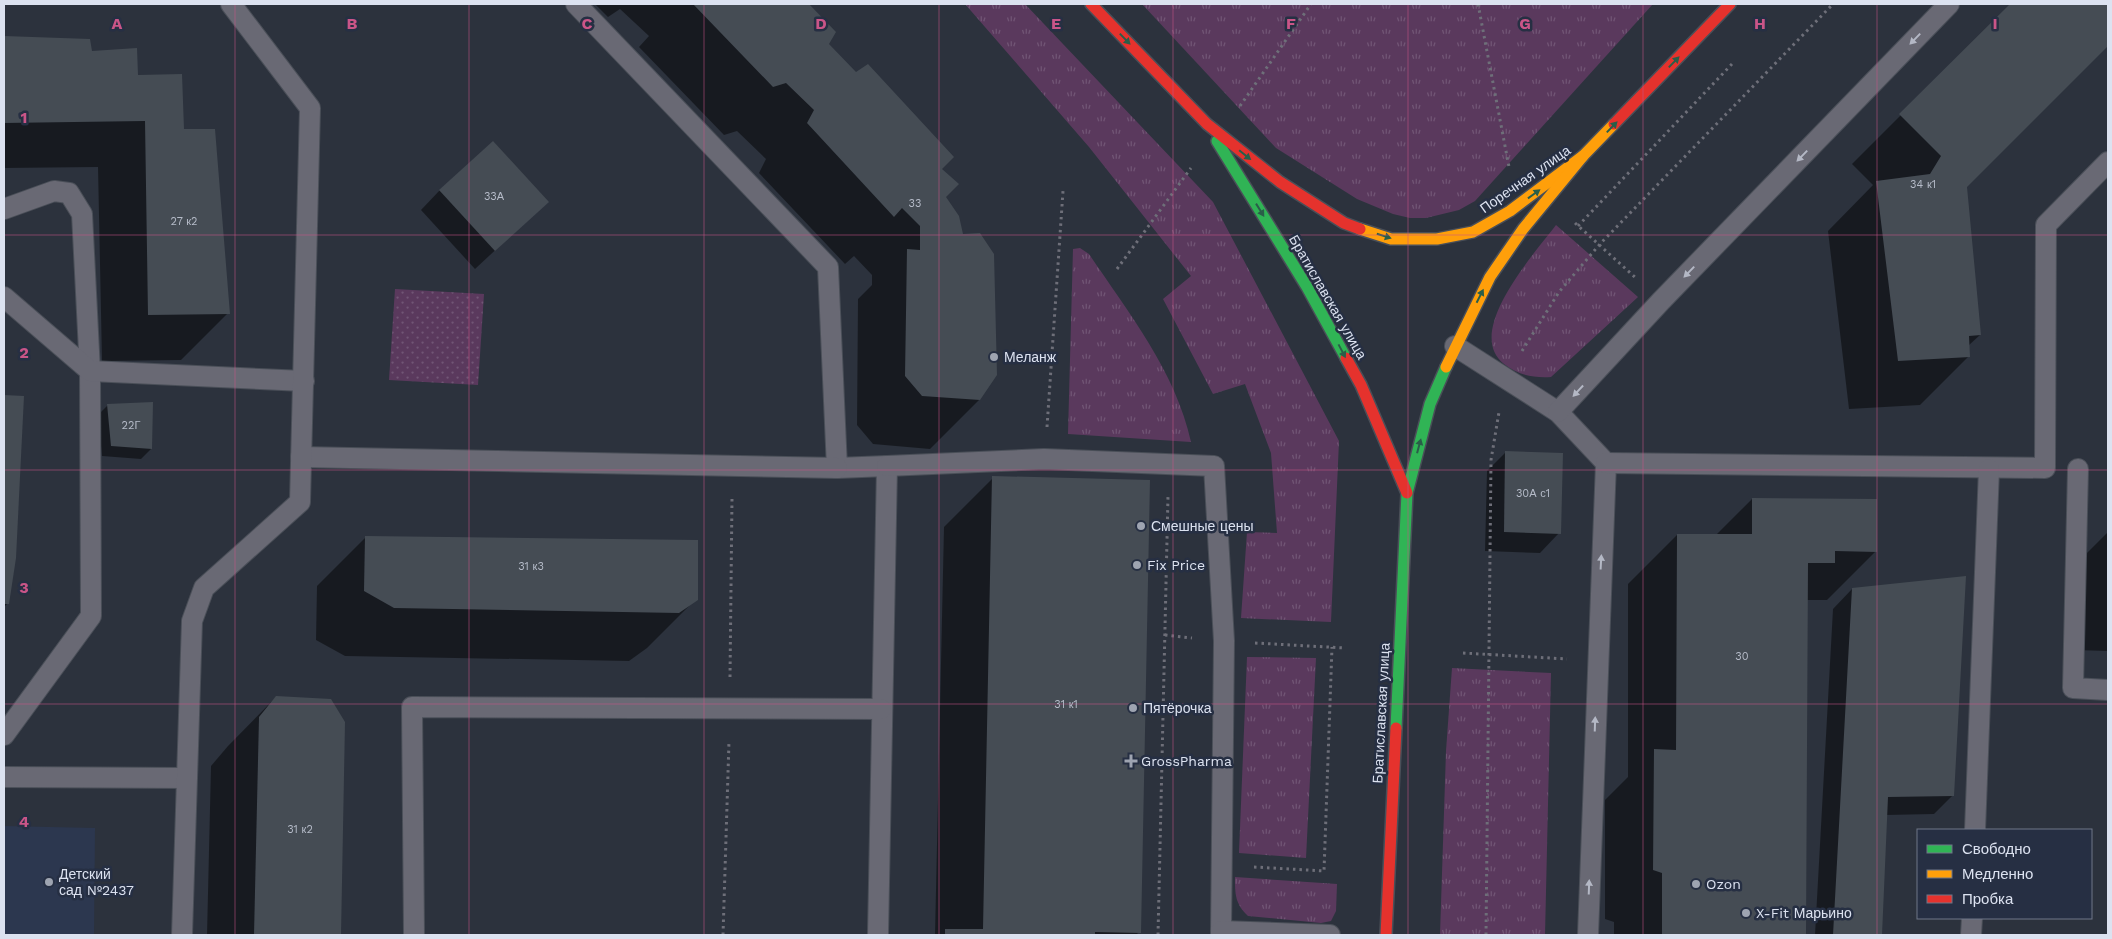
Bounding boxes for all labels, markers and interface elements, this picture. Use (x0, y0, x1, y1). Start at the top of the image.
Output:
text: A (112, 14, 123, 33)
text: B (347, 14, 358, 33)
text: C (582, 14, 593, 33)
text: D (815, 14, 827, 33)
text: E (1051, 14, 1061, 33)
text: F (1286, 14, 1296, 33)
text: G (1519, 14, 1531, 33)
text: H (1754, 14, 1766, 33)
text: I (1992, 14, 1998, 33)
one-way arrow (1909, 32, 1921, 44)
one-way arrow (1119, 33, 1131, 45)
one-way arrow (1668, 57, 1680, 69)
text: 1 (21, 108, 27, 127)
one-way arrow (1606, 121, 1618, 133)
street label: Поречная улица (1477, 142, 1573, 216)
one-way arrow (1239, 149, 1252, 160)
one-way arrow (1796, 149, 1808, 161)
house number: 34 к1 (1910, 178, 1936, 191)
one-way arrow (1528, 189, 1541, 199)
house number: 33А (484, 190, 505, 203)
house number: 33 (909, 197, 921, 210)
one-way arrow (1256, 204, 1265, 217)
house number: 27 к2 (170, 215, 198, 228)
street label: Братиславская улица (1286, 232, 1370, 362)
one-way arrow (1377, 233, 1392, 241)
one-way arrow (1683, 266, 1695, 278)
one-way arrow (1476, 289, 1484, 303)
text: 2 (19, 343, 29, 362)
one-way arrow (1338, 343, 1346, 358)
place label: Меланж (1004, 349, 1057, 365)
marker: Меланж (988, 351, 1000, 363)
one-way arrow (1572, 384, 1584, 396)
house number: 22Г (122, 419, 140, 432)
one-way arrow (1415, 438, 1423, 453)
house number: 30А с1 (1516, 487, 1550, 500)
place label: Смешные цены (1151, 518, 1254, 534)
marker: Смешные цены (1135, 520, 1147, 532)
one-way arrow (1598, 553, 1606, 569)
place label: Fix Price (1147, 557, 1205, 573)
marker: Fix Price (1131, 559, 1143, 571)
house number: 31 к3 (518, 560, 544, 573)
text: 3 (19, 578, 29, 597)
street label: Братиславская улица (1369, 642, 1393, 784)
house number: 30 (1735, 650, 1749, 663)
house number: 31 к1 (1054, 698, 1078, 711)
place label: Пятёрочка (1143, 700, 1212, 716)
marker: Пятёрочка (1127, 702, 1139, 714)
one-way arrow (1591, 716, 1599, 732)
place label: GrossPharma (1141, 753, 1232, 769)
marker: GrossPharma (1125, 755, 1137, 767)
text: 4 (19, 812, 29, 831)
house number: 31 к2 (287, 823, 313, 836)
legend (1917, 829, 2092, 919)
text: Свободно (1962, 840, 2031, 858)
text: Медленно (1962, 865, 2033, 883)
place label: Детский сад №2437 (59, 866, 134, 898)
marker: Детский сад №2437 (43, 876, 55, 888)
place label: Ozon (1706, 876, 1741, 892)
one-way arrow (1586, 878, 1594, 894)
marker: Ozon (1690, 878, 1702, 890)
text: Пробка (1962, 890, 2014, 908)
place label: X-Fit Марьино (1756, 905, 1852, 921)
marker: X-Fit Марьино (1740, 907, 1752, 919)

